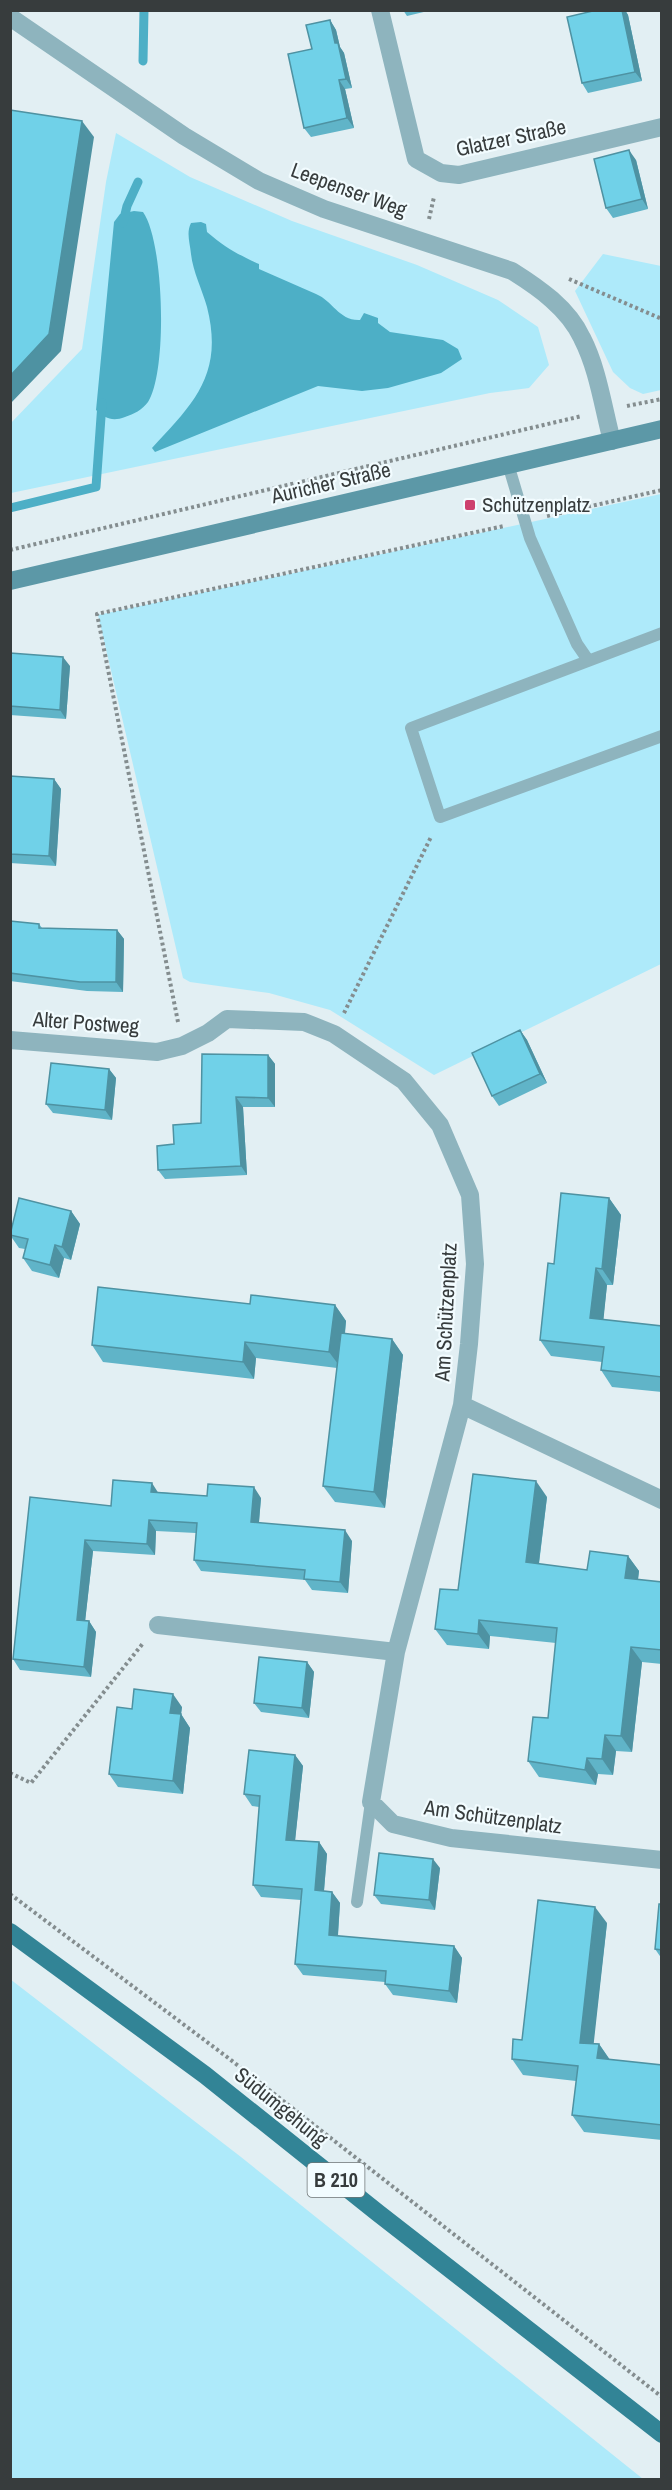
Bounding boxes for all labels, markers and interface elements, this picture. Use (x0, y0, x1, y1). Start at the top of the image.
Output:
street label: Glatzer Straße (453, 112, 569, 163)
street label: Leepenser Weg (287, 155, 412, 224)
street label: Auricher Straße (267, 455, 393, 511)
place label: Schützenplatz (482, 490, 591, 519)
marker: Schützenplatz (463, 498, 477, 512)
street label: Alter Postweg (31, 1004, 140, 1041)
street label: Am Schützenplatz (427, 1242, 464, 1383)
street label: Am Schützenplatz (421, 1792, 564, 1841)
street label: Südumgehung (229, 2060, 334, 2153)
road number: B 210 (308, 2163, 364, 2197)

